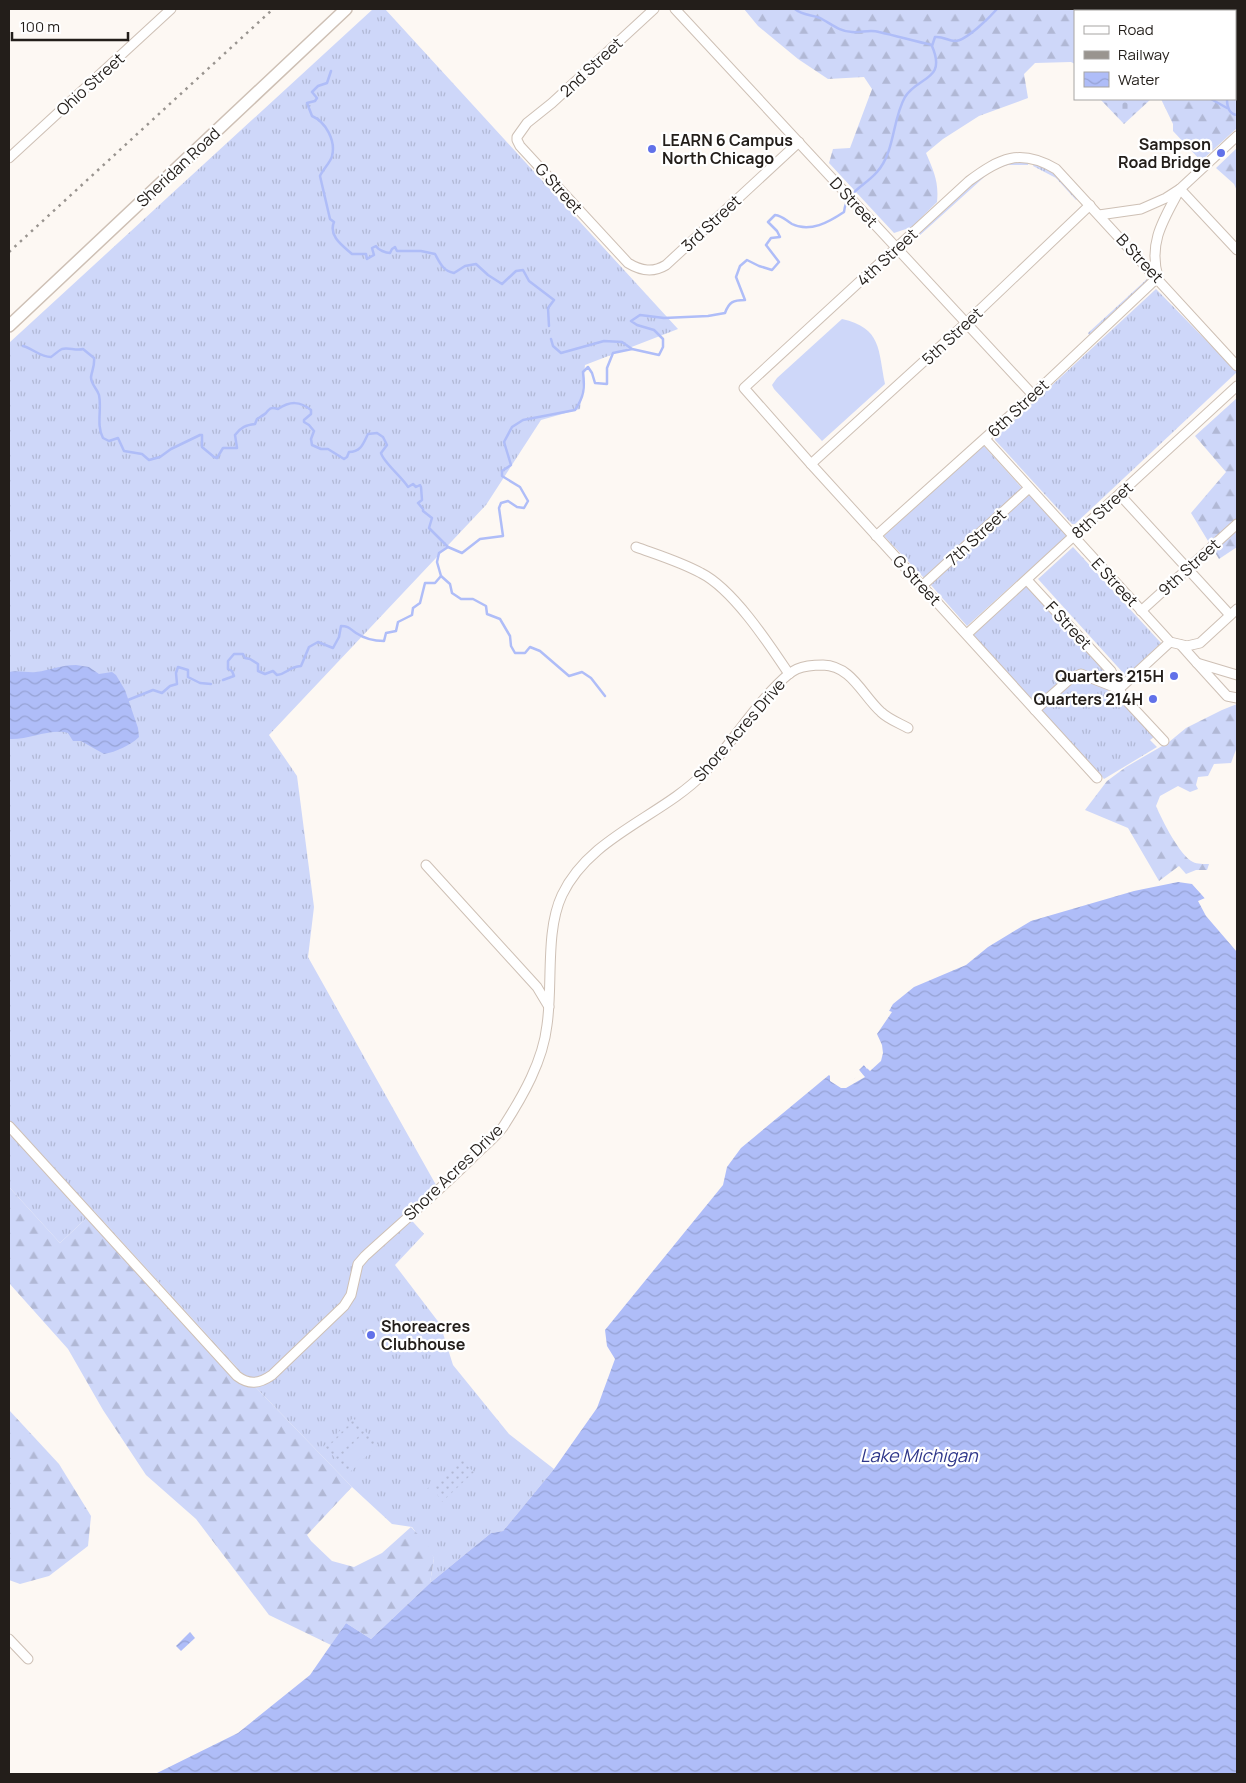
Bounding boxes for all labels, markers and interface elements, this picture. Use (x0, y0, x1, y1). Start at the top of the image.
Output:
scale bar (12, 10, 129, 42)
legend (1074, 10, 1236, 100)
text: 100 m (20, 16, 60, 37)
text: Road (1118, 19, 1154, 40)
street label: 2nd Street (555, 32, 627, 102)
text: Railway (1118, 44, 1170, 65)
street label: Ohio Street (51, 48, 129, 120)
text: Water (1118, 69, 1160, 90)
street label: Sheridan Road (131, 122, 225, 212)
place label: LEARN 6 Campus North Chicago (662, 129, 793, 169)
place label: Sampson Road Bridge (1118, 133, 1211, 173)
marker: LEARN 6 Campus North Chicago (646, 143, 658, 155)
marker: Sampson Road Bridge (1215, 147, 1227, 159)
street label: G Street (530, 158, 588, 218)
street label: D Street (825, 172, 883, 232)
street label: 3rd Street (676, 190, 746, 256)
street label: 4th Street (852, 223, 922, 291)
street label: B Street (1111, 229, 1169, 287)
street label: 5th Street (917, 302, 987, 370)
street label: 6th Street (983, 374, 1053, 442)
street label: 8th Street (1067, 477, 1137, 543)
street label: 7th Street (941, 504, 1011, 570)
street label: 9th Street (1153, 533, 1225, 601)
street label: G Street (888, 550, 946, 610)
street label: E Street (1087, 553, 1143, 611)
street label: F Street (1041, 596, 1097, 654)
place label: Quarters 215H (1055, 665, 1164, 687)
marker: Quarters 215H (1168, 670, 1180, 682)
street label: Shore Acres Drive (688, 674, 790, 786)
place label: Quarters 214H (1034, 688, 1143, 710)
marker: Quarters 214H (1147, 693, 1159, 705)
street label: Shore Acres Drive (399, 1119, 507, 1225)
place label: Shoreacres Clubhouse (381, 1315, 470, 1355)
marker: Shoreacres Clubhouse (365, 1329, 377, 1341)
water label: Lake Michigan (860, 1443, 979, 1467)

